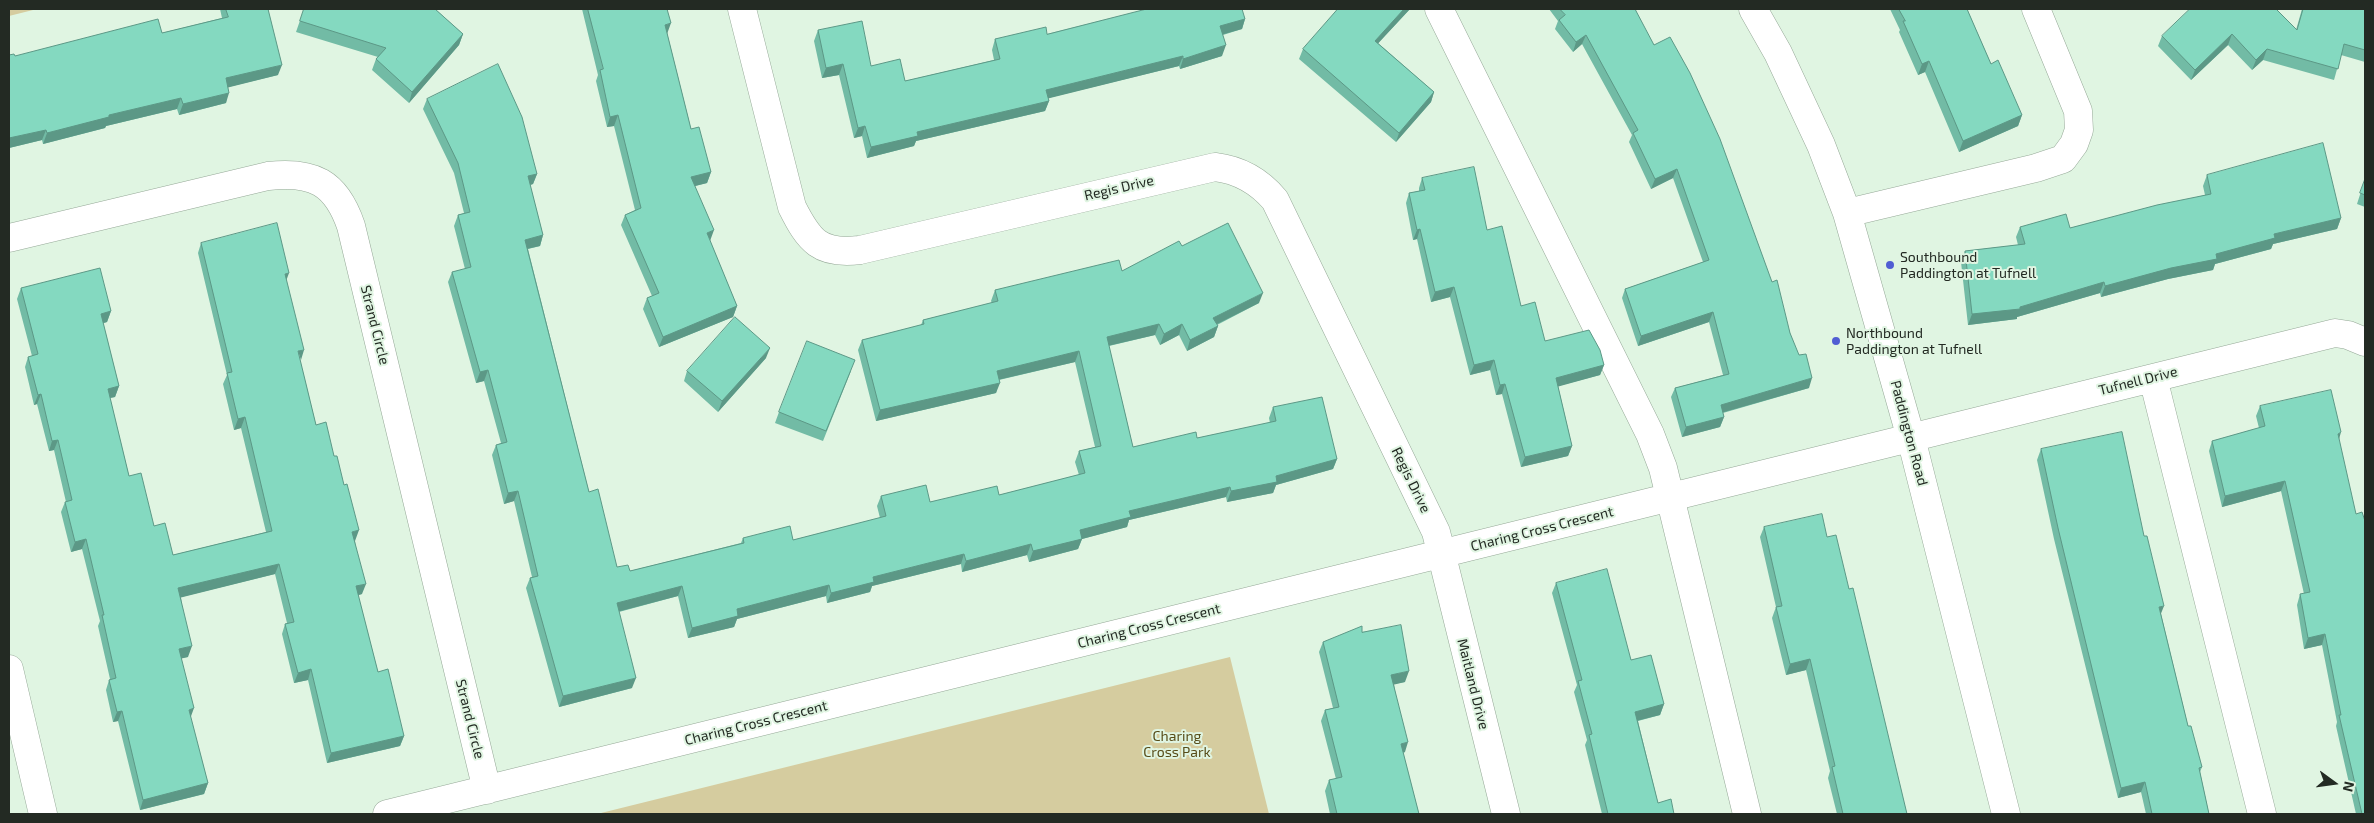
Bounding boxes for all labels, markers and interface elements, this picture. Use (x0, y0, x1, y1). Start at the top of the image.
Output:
street label: Regis Drive (1083, 172, 1155, 204)
place label: Southbound Paddington at Tufnell (1900, 249, 2036, 282)
marker: Southbound Paddington at Tufnell (1884, 259, 1896, 271)
street label: Strand Circle (357, 284, 393, 366)
place label: Northbound Paddington at Tufnell (1846, 325, 1982, 358)
marker: Northbound Paddington at Tufnell (1830, 335, 1842, 347)
street label: Tufnell Drive (2097, 363, 2179, 399)
street label: Paddington Road (1887, 379, 1931, 487)
street label: Regis Drive (1388, 444, 1434, 516)
street label: Charing Cross Crescent (1469, 503, 1615, 555)
street label: Charing Cross Crescent (1076, 600, 1222, 652)
street label: Maitland Drive (1454, 637, 1492, 731)
street label: Strand Circle (452, 678, 488, 760)
street label: Charing Cross Crescent (683, 697, 829, 749)
park label: Charing Cross Park (1143, 728, 1211, 760)
north arrow (2309, 758, 2359, 808)
text: N (2340, 780, 2359, 794)

